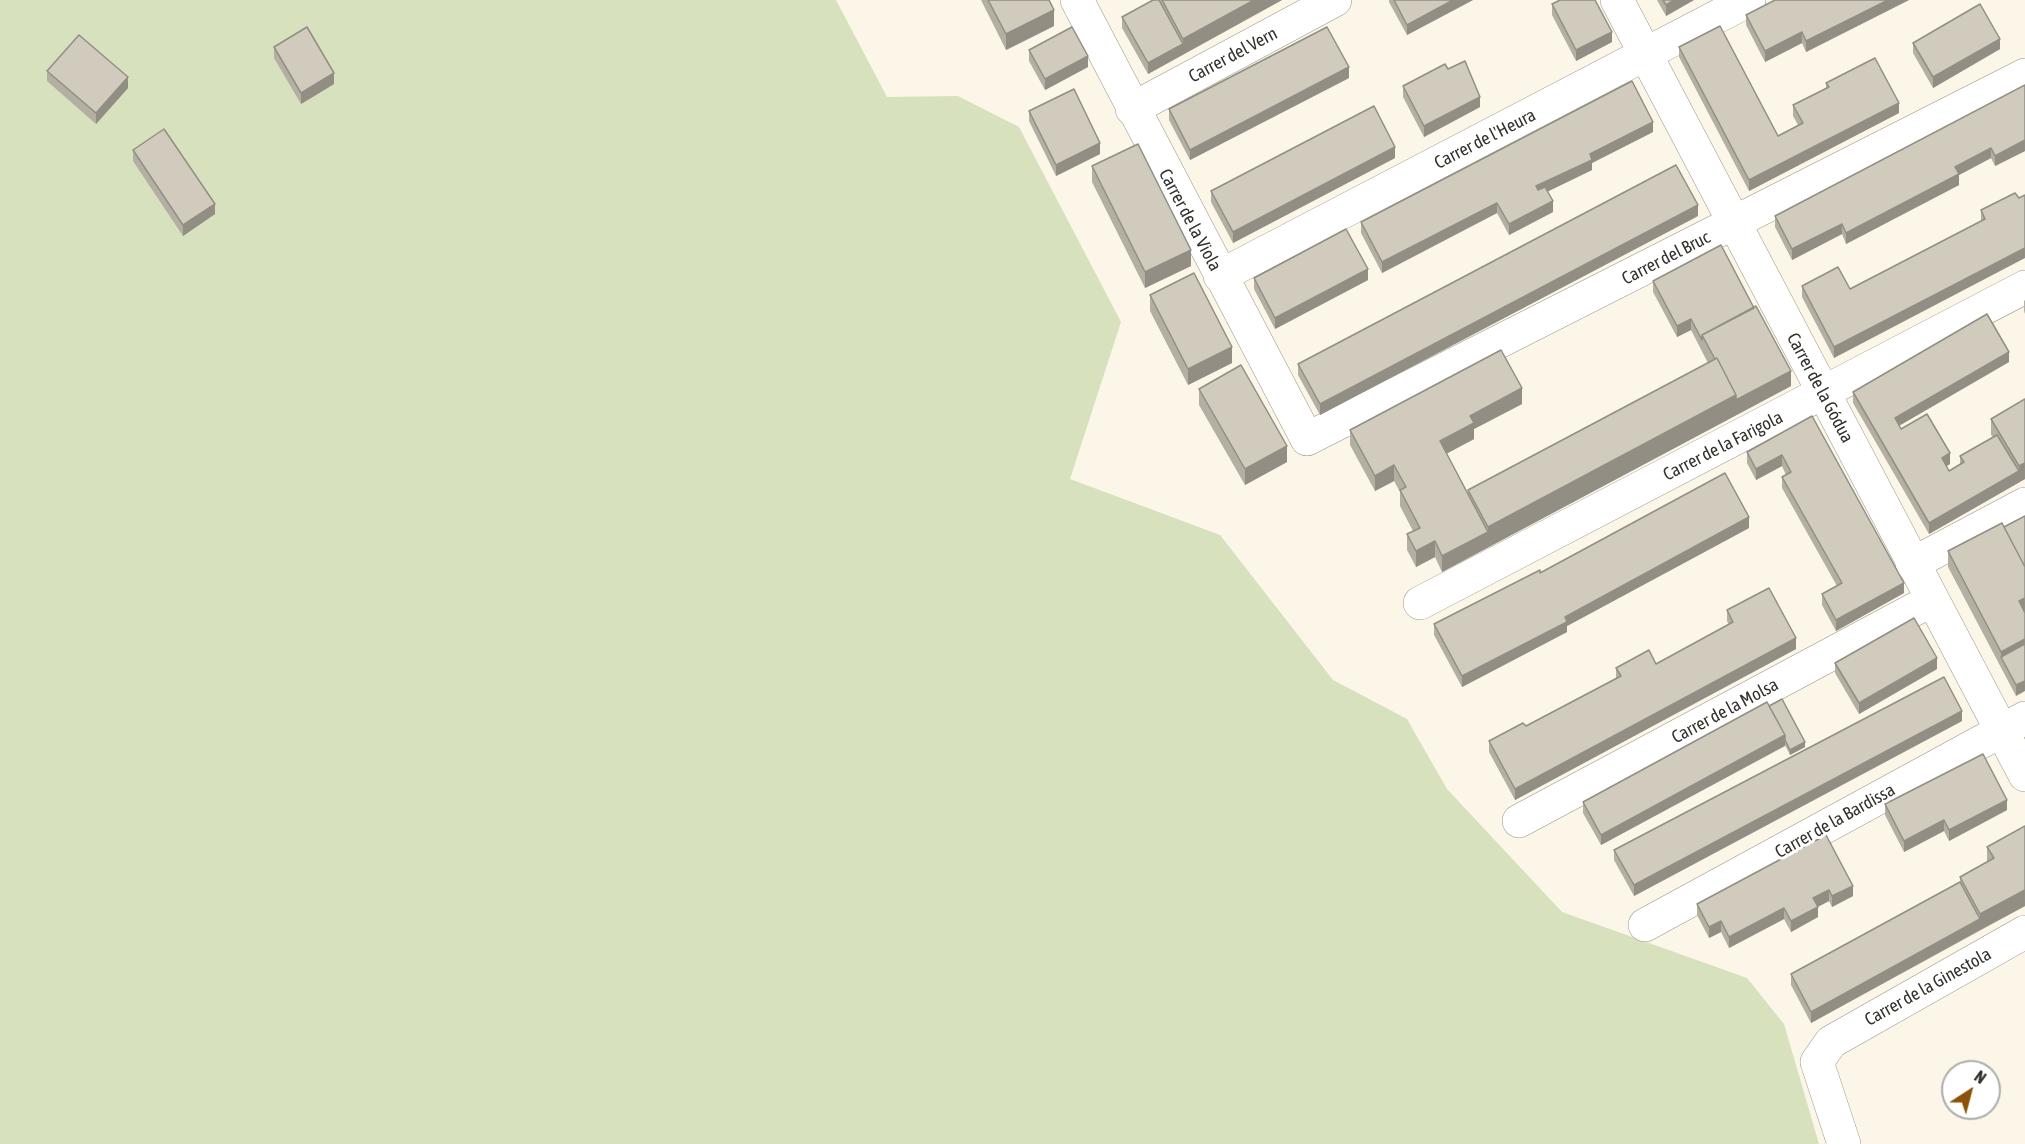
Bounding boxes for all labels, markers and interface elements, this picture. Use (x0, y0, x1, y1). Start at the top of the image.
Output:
street label: Carrer del Vern (1185, 23, 1281, 87)
street label: Carrer de l'Heura (1431, 104, 1539, 174)
street label: Carrer de la Viola (1154, 165, 1226, 275)
street label: Carrer del Bruc (1618, 227, 1714, 289)
street label: Carrer de la Gódua (1782, 329, 1858, 447)
street label: Carrer de la Farigola (1660, 407, 1786, 485)
street label: Carrer de la Molsa (1668, 674, 1782, 748)
street label: Carrer de la Bardissa (1771, 779, 1899, 863)
street label: Carrer de la Ginestola (1861, 943, 1995, 1031)
north arrow (1941, 1060, 2001, 1120)
text: N (1971, 1067, 1990, 1087)

